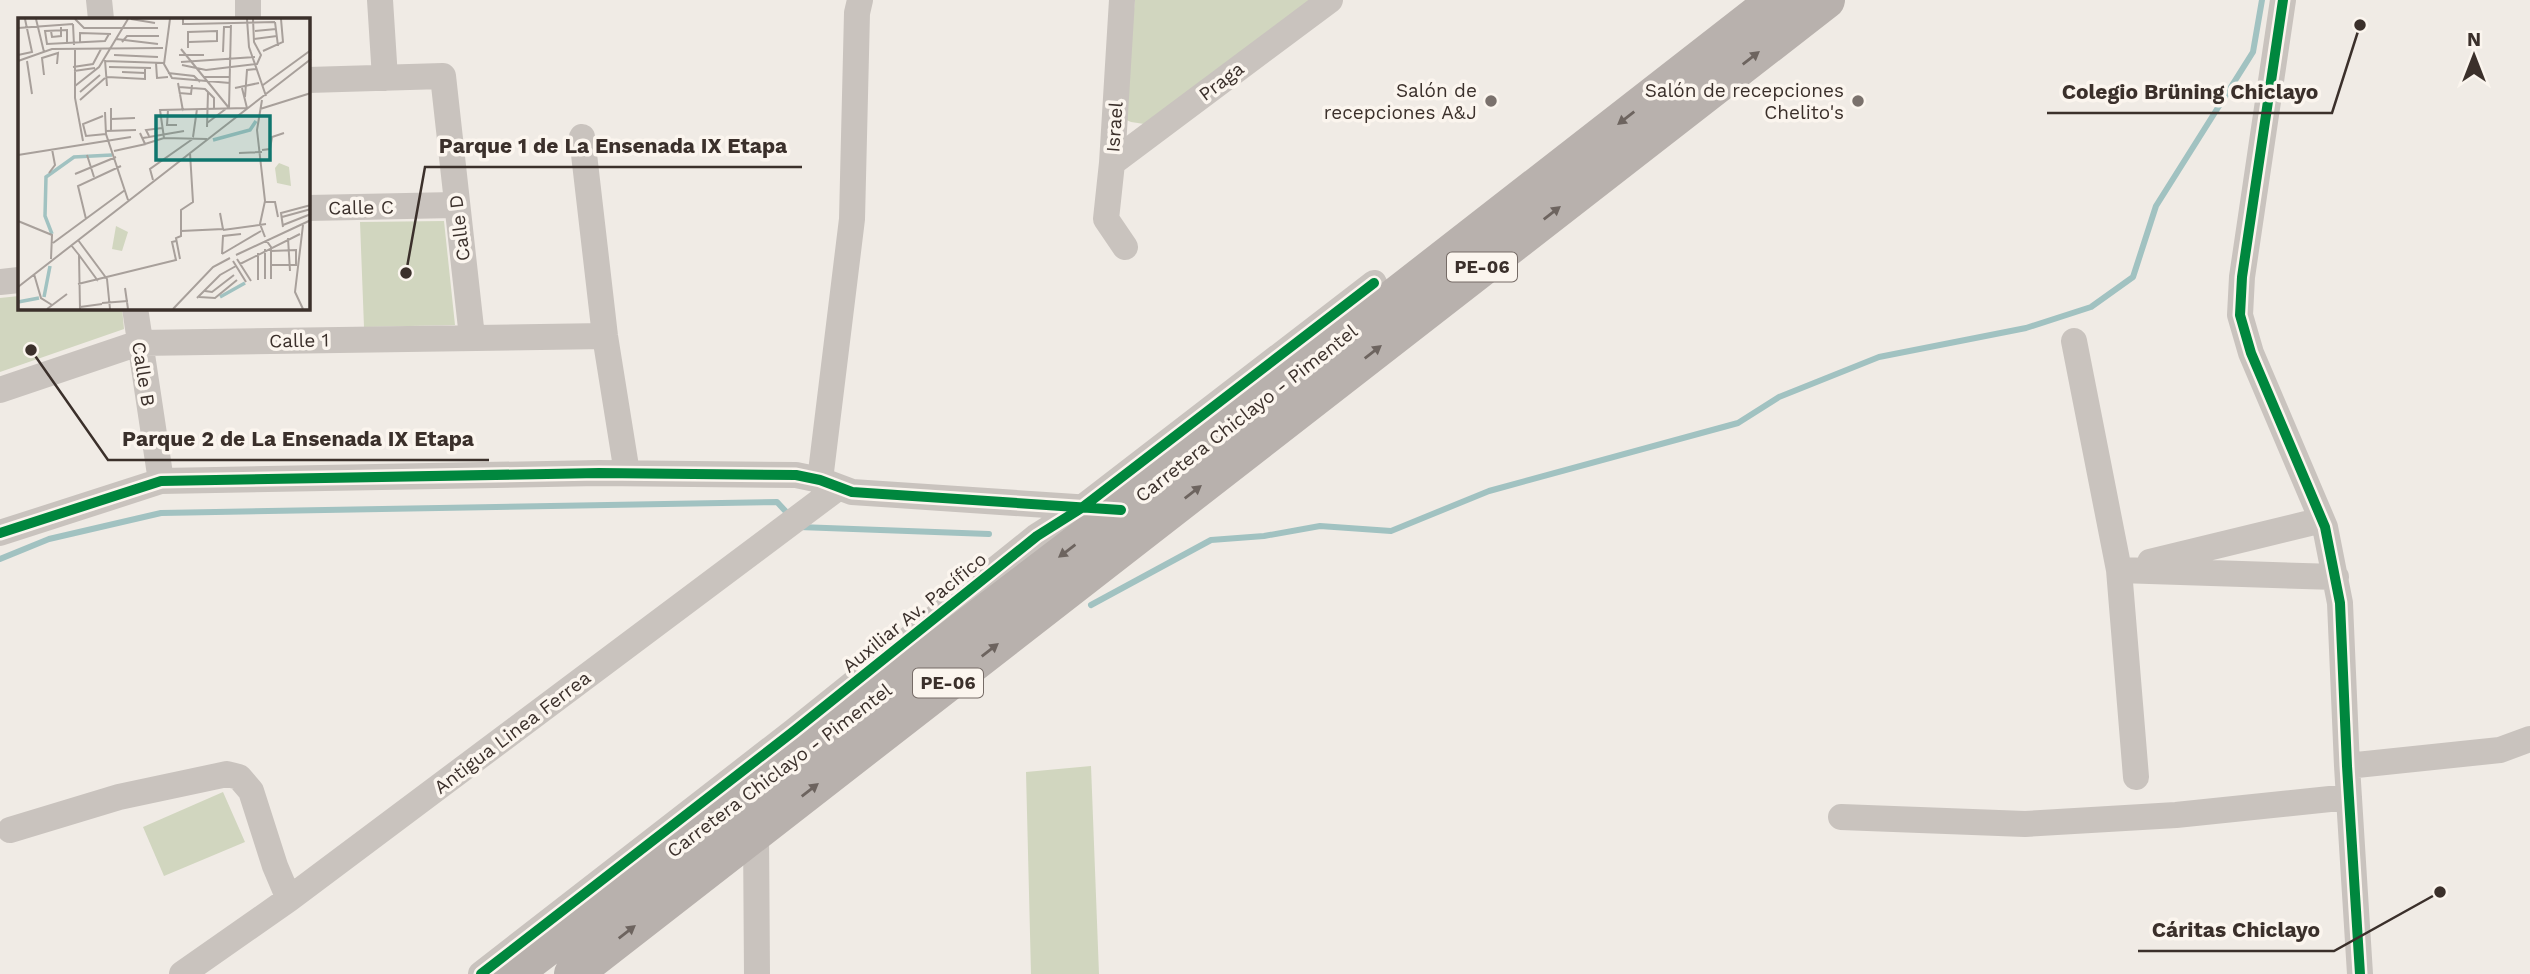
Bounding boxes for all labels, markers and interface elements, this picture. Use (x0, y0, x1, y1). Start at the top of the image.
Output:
inset map (18, 18, 310, 310)
north arrow (2439, 21, 2509, 91)
text: N (2467, 28, 2481, 51)
one-way arrow (1742, 51, 1760, 65)
street label: Praga (1194, 57, 1249, 106)
callout: Colegio Brüning Chiclayo (2047, 71, 2332, 113)
place label: Salón de recepciones A&J (1324, 79, 1477, 124)
place label: Salón de recepciones Chelito's (1645, 79, 1844, 124)
text: Colegio Brüning Chiclayo (2062, 79, 2318, 104)
marker: Salón de recepciones A&J (1483, 93, 1499, 109)
marker: Salón de recepciones Chelito's (1850, 93, 1866, 109)
street label: Israel (1101, 101, 1128, 153)
one-way arrow (1617, 111, 1635, 125)
callout: Parque 1 de La Ensenada IX Etapa (425, 125, 802, 167)
text: Parque 1 de La Ensenada IX Etapa (439, 133, 788, 158)
street label: Calle D (444, 194, 475, 262)
street label: Calle C (328, 195, 394, 220)
one-way arrow (1543, 205, 1561, 220)
road number: PE-06 (1447, 253, 1517, 282)
street label: Carretera Chiclayo - Pimentel (1131, 319, 1362, 507)
street label: Calle 1 (269, 328, 329, 353)
street label: Calle B (127, 340, 160, 408)
one-way arrow (1363, 345, 1381, 360)
callout: Parque 2 de La Ensenada IX Etapa (108, 418, 489, 460)
text: Parque 2 de La Ensenada IX Etapa (122, 426, 475, 451)
one-way arrow (1184, 486, 1202, 500)
one-way arrow (1058, 544, 1076, 558)
street label: Auxiliar Av. Pacífico (838, 547, 991, 677)
one-way arrow (981, 644, 999, 658)
street label: Antigua Linea Ferrea (429, 666, 595, 799)
road number: PE-06 (913, 668, 983, 698)
street label: Carretera Chiclayo - Pimentel (662, 678, 896, 862)
one-way arrow (801, 782, 819, 797)
callout: Cáritas Chiclayo (2138, 909, 2334, 951)
text: Cáritas Chiclayo (2152, 917, 2320, 942)
one-way arrow (618, 926, 636, 940)

